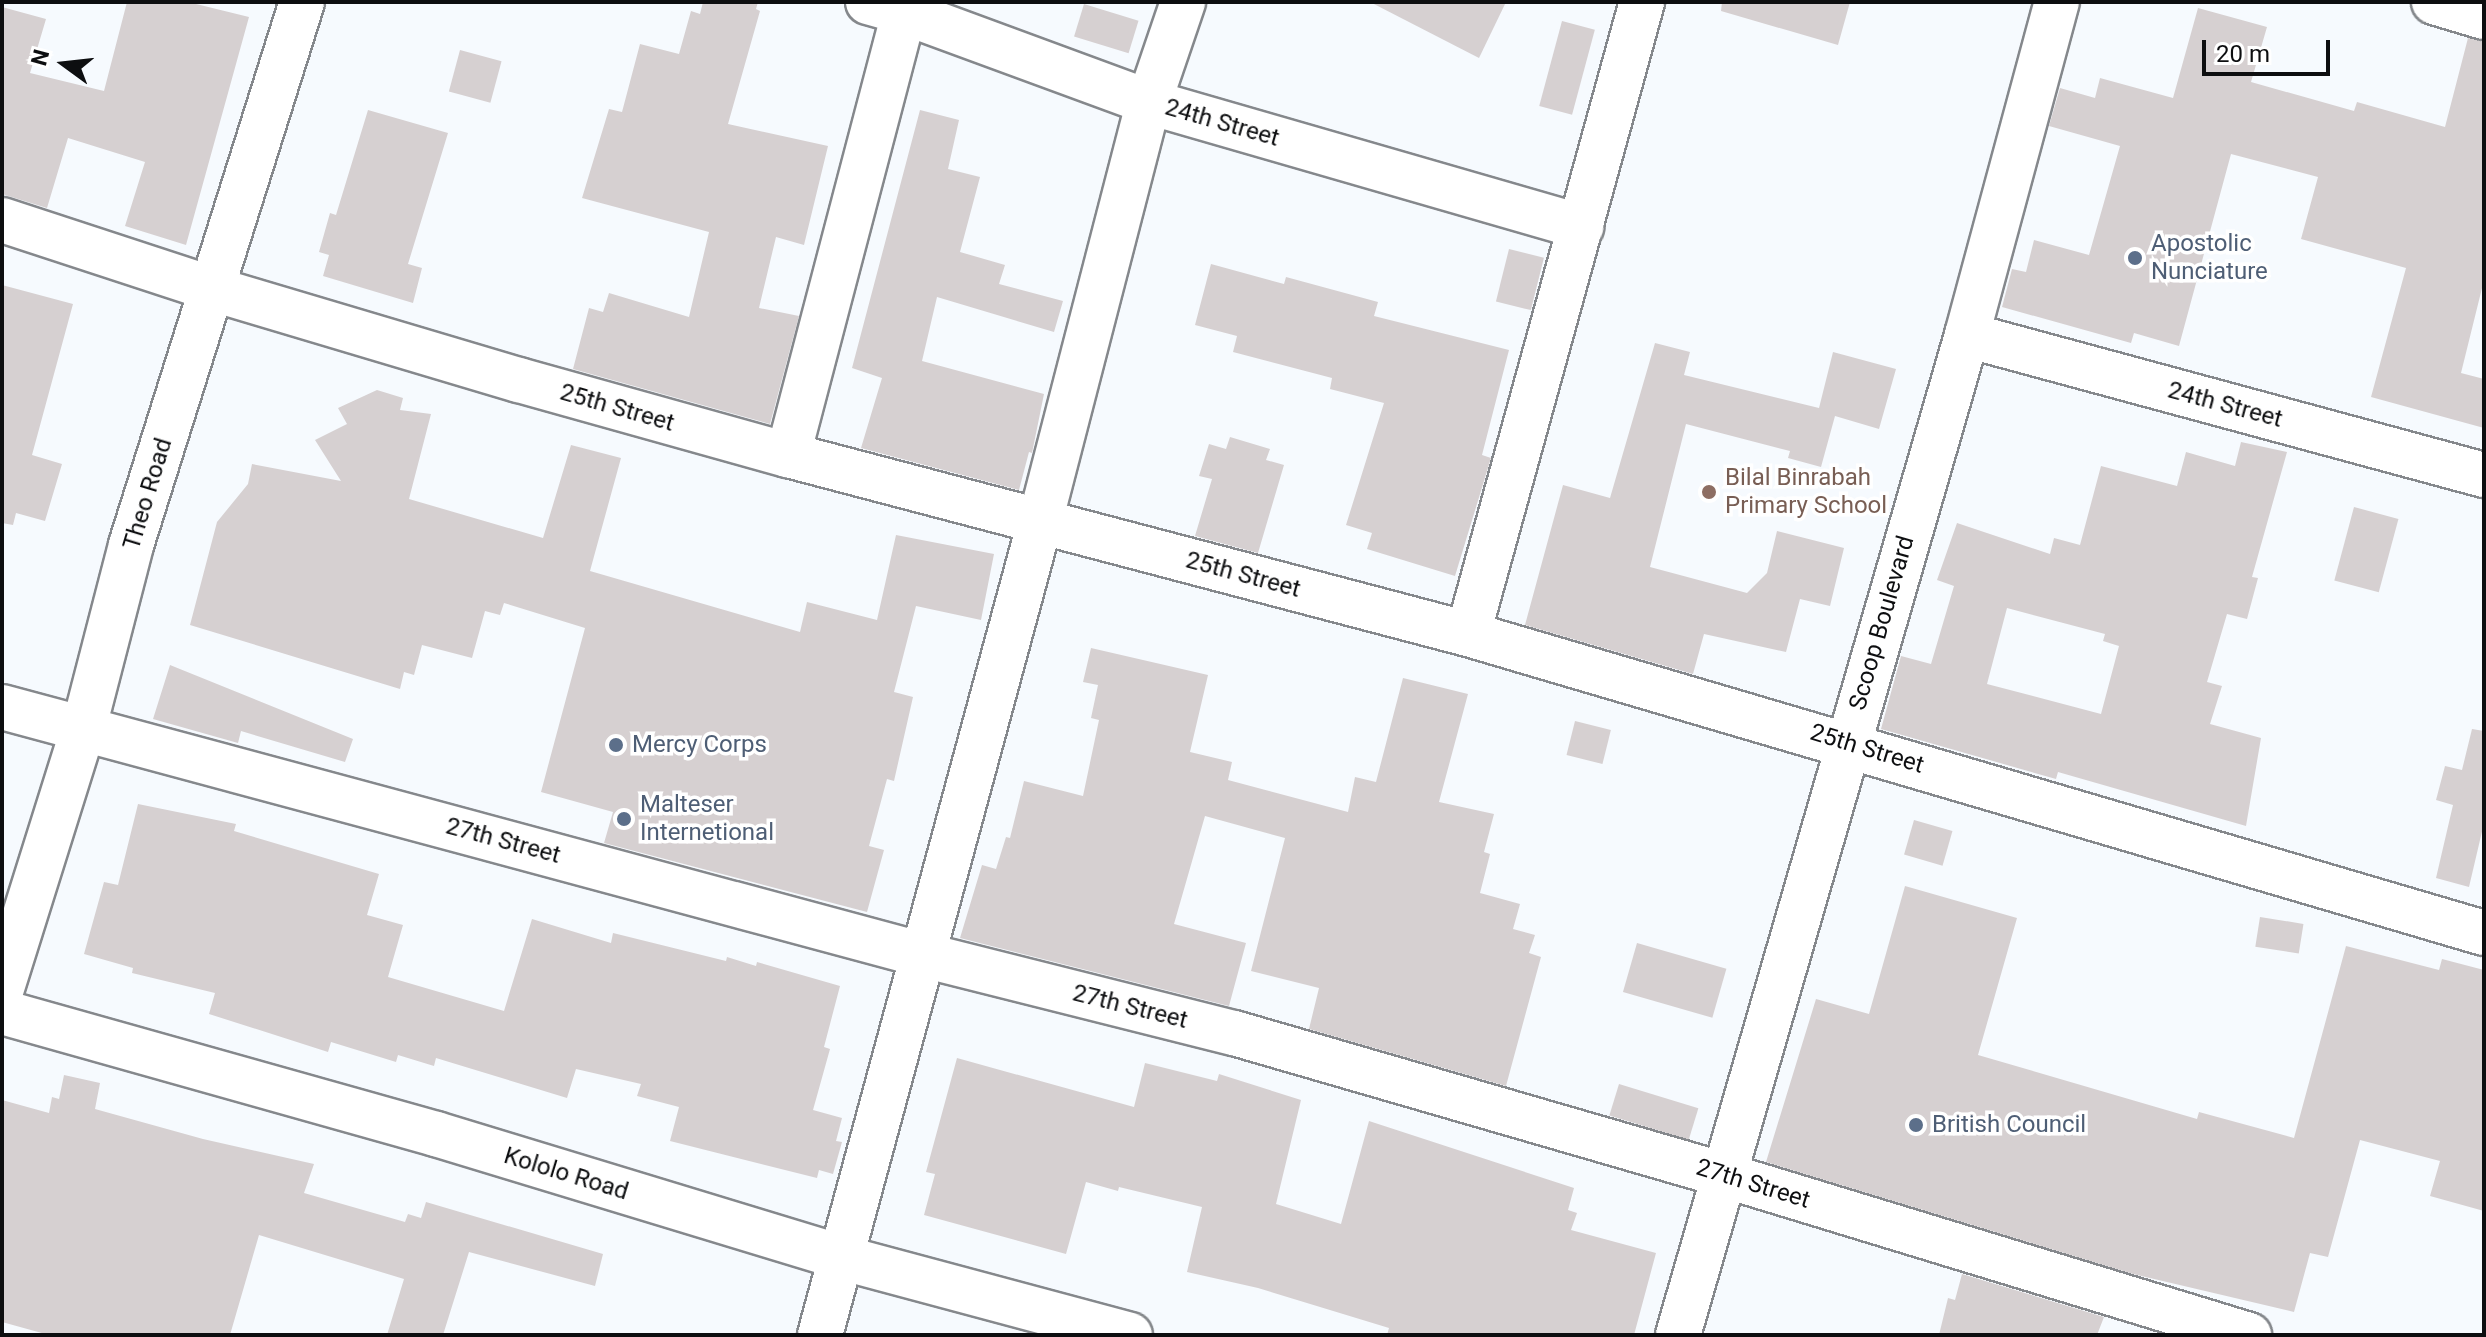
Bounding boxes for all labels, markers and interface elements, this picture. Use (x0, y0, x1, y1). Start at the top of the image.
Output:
north arrow (24, 24, 104, 104)
scale bar (2206, 24, 2334, 74)
text: 20 m (2216, 40, 2270, 68)
text: N (26, 47, 54, 68)
street label: 24th Street (1162, 93, 1282, 153)
place label: Apostolic Nunciature (2151, 230, 2268, 286)
marker: Apostolic Nunciature (2126, 249, 2144, 267)
street label: 24th Street (2165, 376, 2285, 434)
street label: 25th Street (557, 378, 677, 438)
street label: Theo Road (117, 435, 179, 553)
place label: Bilal Binrabah Primary School (1725, 464, 1887, 520)
marker: Bilal Binrabah Primary School (1700, 483, 1718, 501)
street label: Scoop Boulevard (1843, 533, 1921, 713)
street label: 25th Street (1183, 546, 1303, 604)
street label: 25th Street (1807, 718, 1927, 780)
place label: Mercy Corps (632, 731, 767, 759)
marker: Mercy Corps (607, 736, 625, 754)
place label: Malteser Internetional (640, 791, 774, 847)
marker: Malteser Internetional (615, 810, 633, 828)
street label: 27th Street (443, 812, 563, 870)
street label: 27th Street (1070, 979, 1190, 1035)
place label: British Council (1932, 1111, 2086, 1139)
marker: British Council (1907, 1116, 1925, 1134)
street label: Kololo Road (500, 1141, 632, 1207)
street label: 27th Street (1693, 1153, 1813, 1215)

